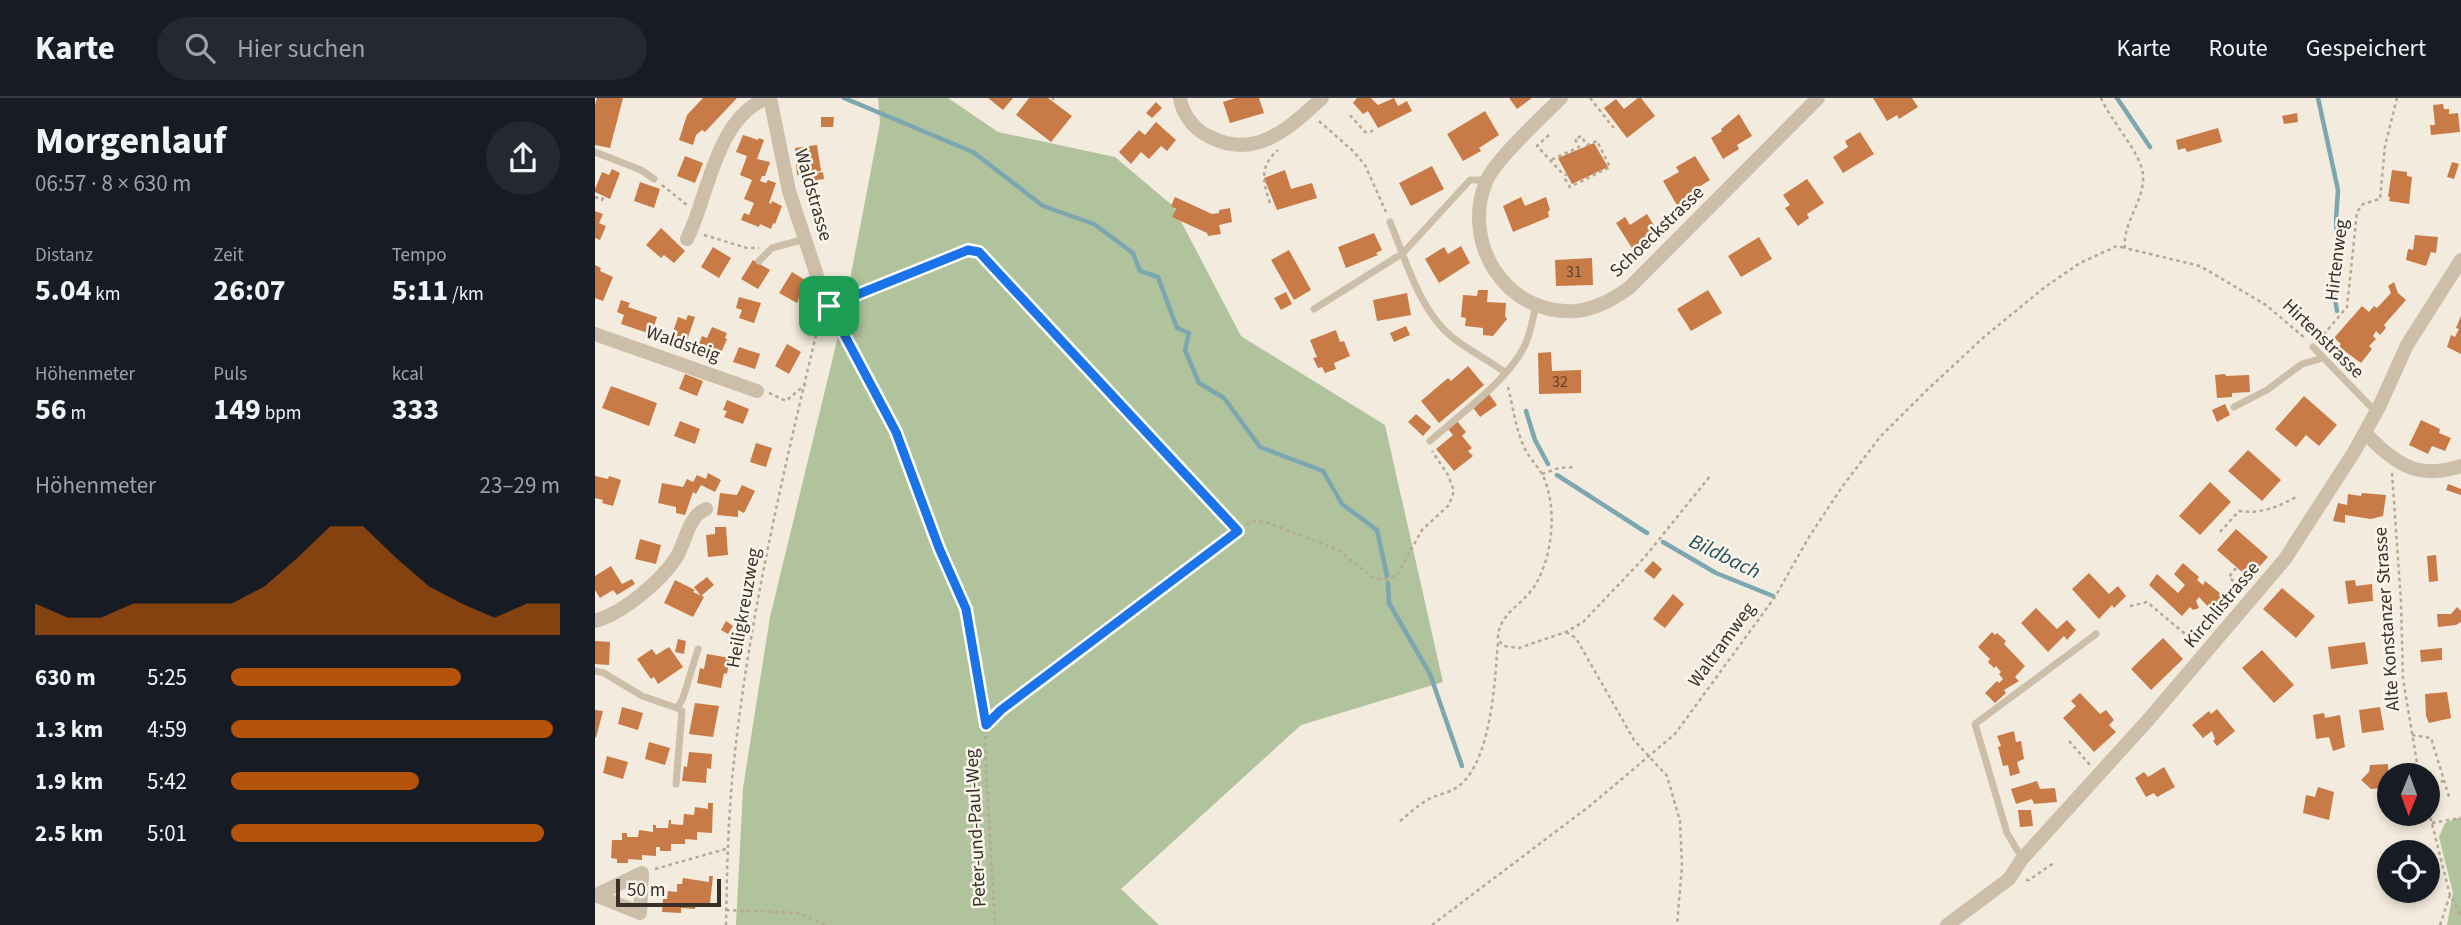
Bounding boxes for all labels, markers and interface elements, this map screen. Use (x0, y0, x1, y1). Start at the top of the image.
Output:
search box (157, 17, 647, 80)
text: Karte (35, 25, 115, 72)
icon: search (181, 29, 219, 67)
text: Hier suchen (237, 30, 366, 67)
text: Karte (2117, 31, 2171, 66)
text: Route (2209, 31, 2268, 66)
text: Gespeichert (2306, 31, 2426, 66)
text: Morgenlauf (35, 114, 226, 168)
button: share (486, 121, 560, 195)
street label: Waldstrasse (787, 146, 839, 244)
text: 06:57 · 8 × 630 m (35, 167, 191, 200)
street label: Schoeckstrasse (1604, 180, 1710, 284)
street label: Hirtenweg (2319, 217, 2355, 302)
text: Distanz (35, 242, 93, 269)
text: Zeit (213, 242, 244, 269)
text: Tempo (392, 242, 447, 269)
house number: 31 (1566, 261, 1582, 283)
text: 5.04 (35, 269, 92, 312)
text: 26:07 (213, 269, 286, 312)
text: 5:11 (392, 269, 448, 312)
pin (799, 276, 859, 336)
text: km (92, 281, 121, 308)
text: /km (448, 281, 484, 308)
icon: arrive (810, 287, 848, 325)
street label: Hirtenstrasse (2276, 293, 2370, 385)
street label: Waldsteig (642, 319, 724, 369)
text: Höhenmeter (35, 361, 135, 388)
text: Puls (213, 361, 247, 388)
text: kcal (392, 361, 424, 388)
house number: 32 (1552, 371, 1568, 393)
text: 56 (35, 388, 67, 431)
text: 149 (213, 388, 261, 431)
text: 333 (392, 388, 439, 431)
text: m (67, 400, 86, 427)
text: bpm (261, 400, 301, 427)
text: Höhenmeter (35, 469, 156, 502)
text: 23–29 m (480, 469, 560, 502)
water label: Bildbach (1684, 526, 1766, 586)
street label: Alte Konstanzer Strasse (2367, 526, 2407, 712)
street label: Heiligkreuzweg (720, 545, 768, 670)
street label: Kirchlistrasse (2178, 556, 2266, 654)
street label: Waltramweg (1682, 597, 1762, 693)
text: 630 m (35, 661, 96, 694)
text: 5:25 (147, 661, 187, 694)
text: 1.3 km (35, 713, 103, 746)
text: 4:59 (147, 713, 187, 746)
street label: Peter-und-Paul-Weg (958, 748, 994, 908)
north arrow (2377, 763, 2439, 826)
map controls (2377, 763, 2440, 903)
text: 1.9 km (35, 765, 103, 798)
text: 5:42 (147, 765, 187, 798)
text: 2.5 km (35, 817, 103, 850)
text: 5:01 (147, 817, 187, 850)
button: locate (2377, 840, 2440, 903)
scale bar (616, 876, 721, 908)
text: 50 m (627, 877, 665, 904)

